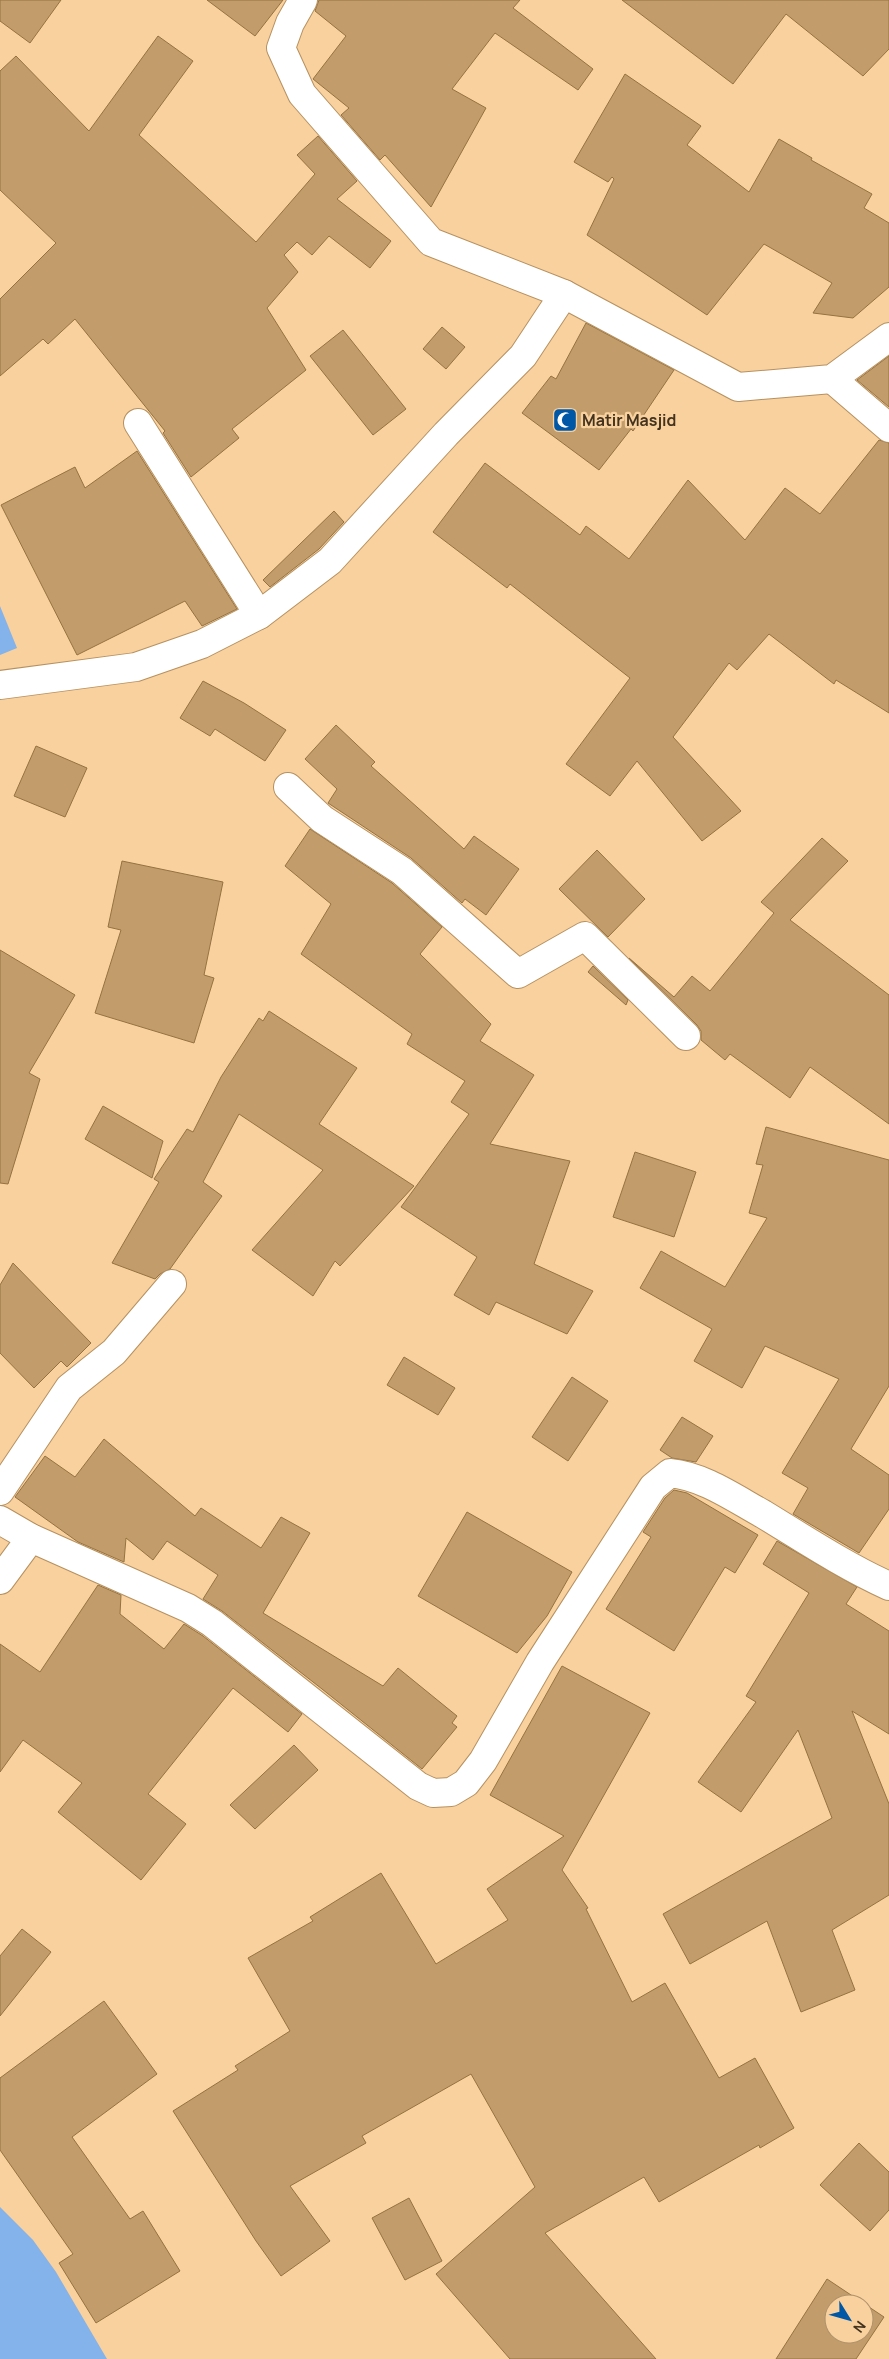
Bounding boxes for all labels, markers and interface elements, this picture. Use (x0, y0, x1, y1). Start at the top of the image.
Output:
mosque icon: Matir Masjid (552, 407, 578, 433)
place label: Matir Masjid (582, 409, 676, 431)
north arrow (824, 2294, 874, 2344)
text: N (849, 2317, 870, 2337)

